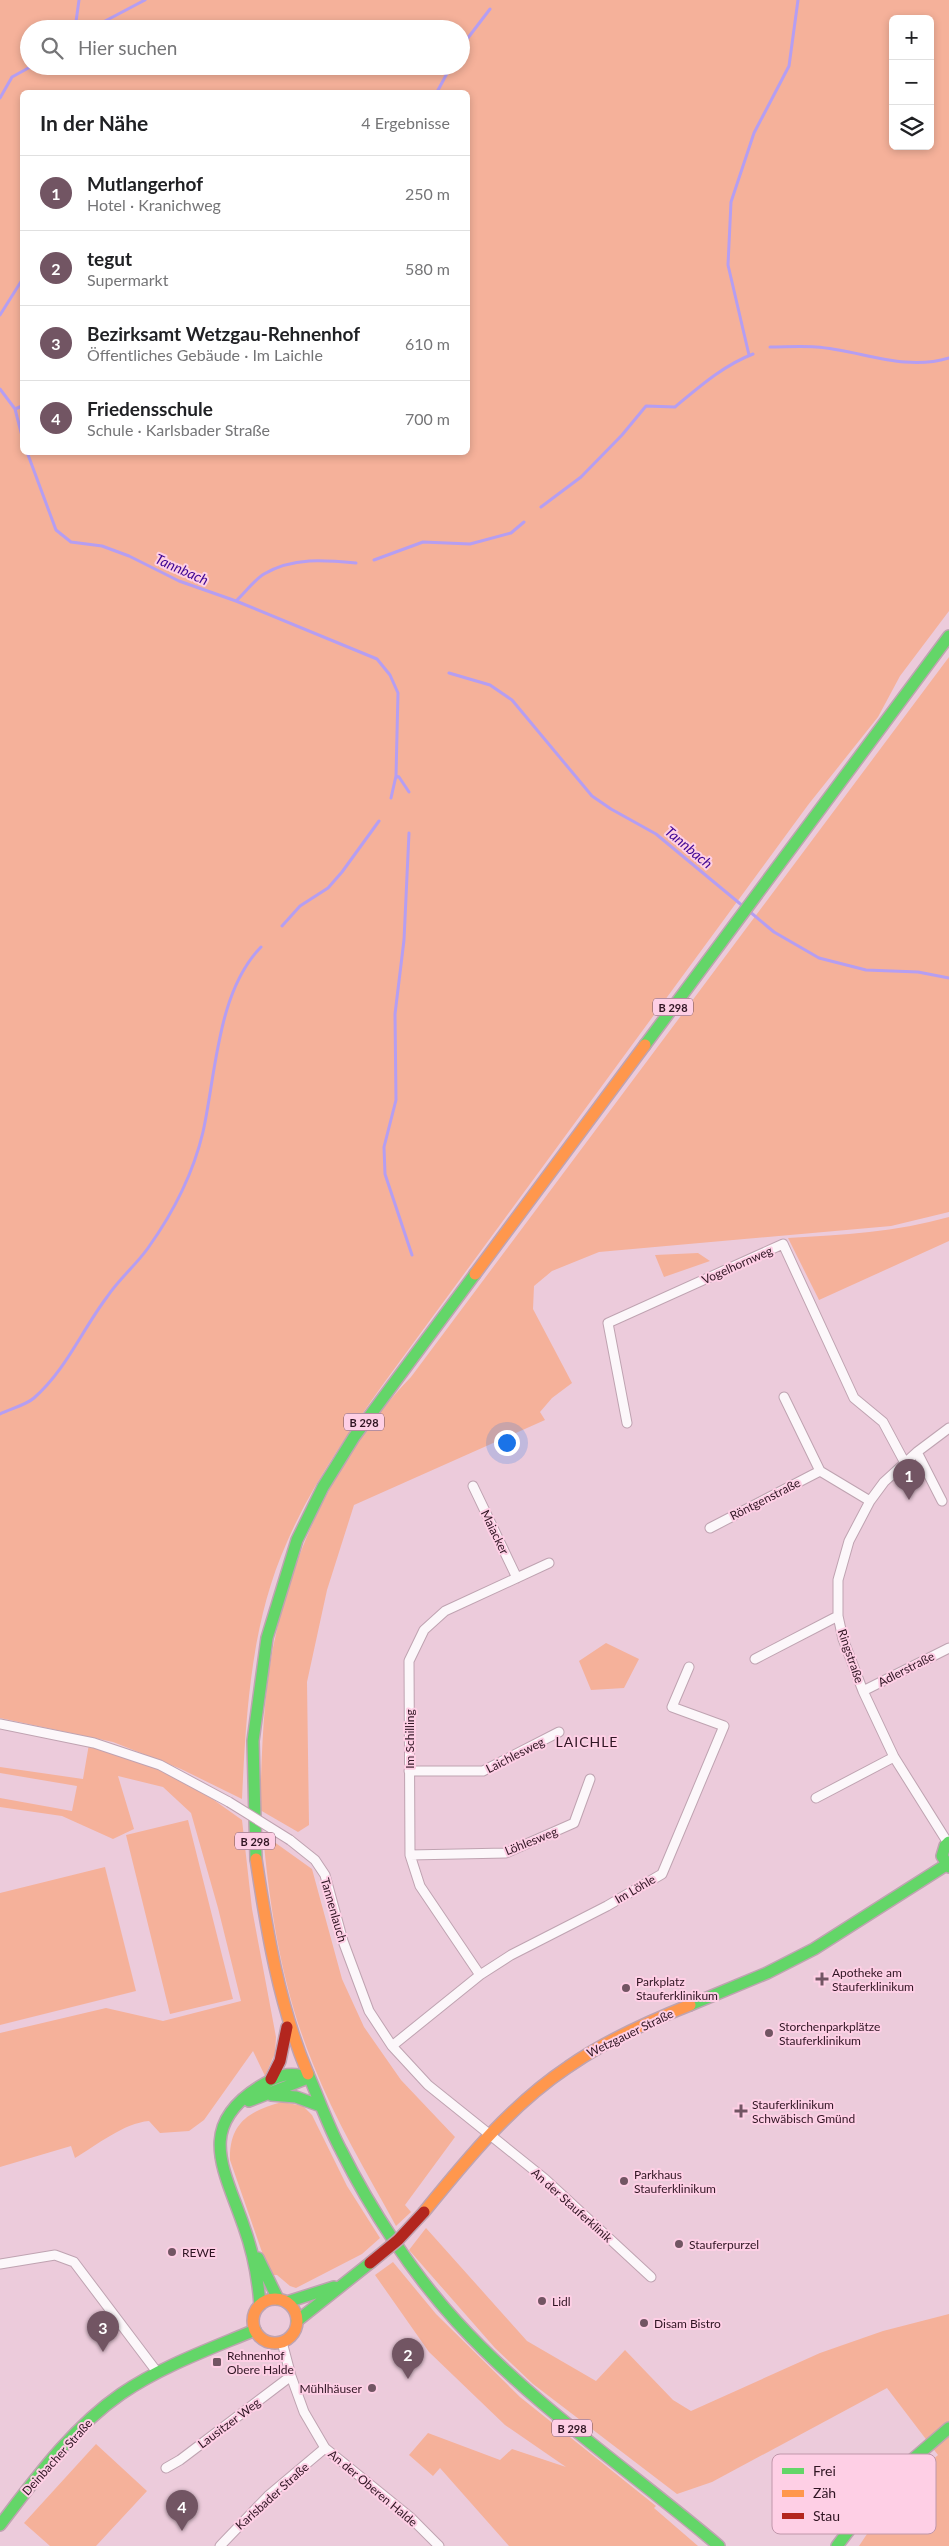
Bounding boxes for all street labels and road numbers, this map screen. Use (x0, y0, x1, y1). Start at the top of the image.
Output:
road number: B 298 (653, 999, 693, 1016)
street label: Vogelhornweg (699, 1243, 775, 1287)
road number: B 298 (344, 1414, 384, 1430)
street label: Röntgenstraße (727, 1475, 803, 1523)
street label: Maiacker (478, 1507, 513, 1557)
street label: Ringstraße (835, 1627, 867, 1685)
street label: Adlerstraße (875, 1648, 937, 1690)
street label: Im Schilling (402, 1709, 417, 1769)
street label: Laichlesweg (483, 1734, 547, 1776)
street label: Löhlesweg (502, 1824, 560, 1858)
road number: B 298 (235, 1832, 275, 1850)
street label: Im Löhle (612, 1871, 658, 1907)
street label: Tannenlauch (318, 1876, 350, 1944)
street label: Wetzgauer Straße (584, 2006, 676, 2060)
street label: An der Stauferklinik (529, 2165, 616, 2246)
street label: Lausitzer Weg (195, 2395, 263, 2451)
street label: Deinbacher Straße (19, 2416, 95, 2498)
road number: B 298 (552, 2420, 592, 2436)
street label: An der Oberen Halde (325, 2446, 421, 2530)
street label: Karlsbader Straße (232, 2459, 312, 2533)

